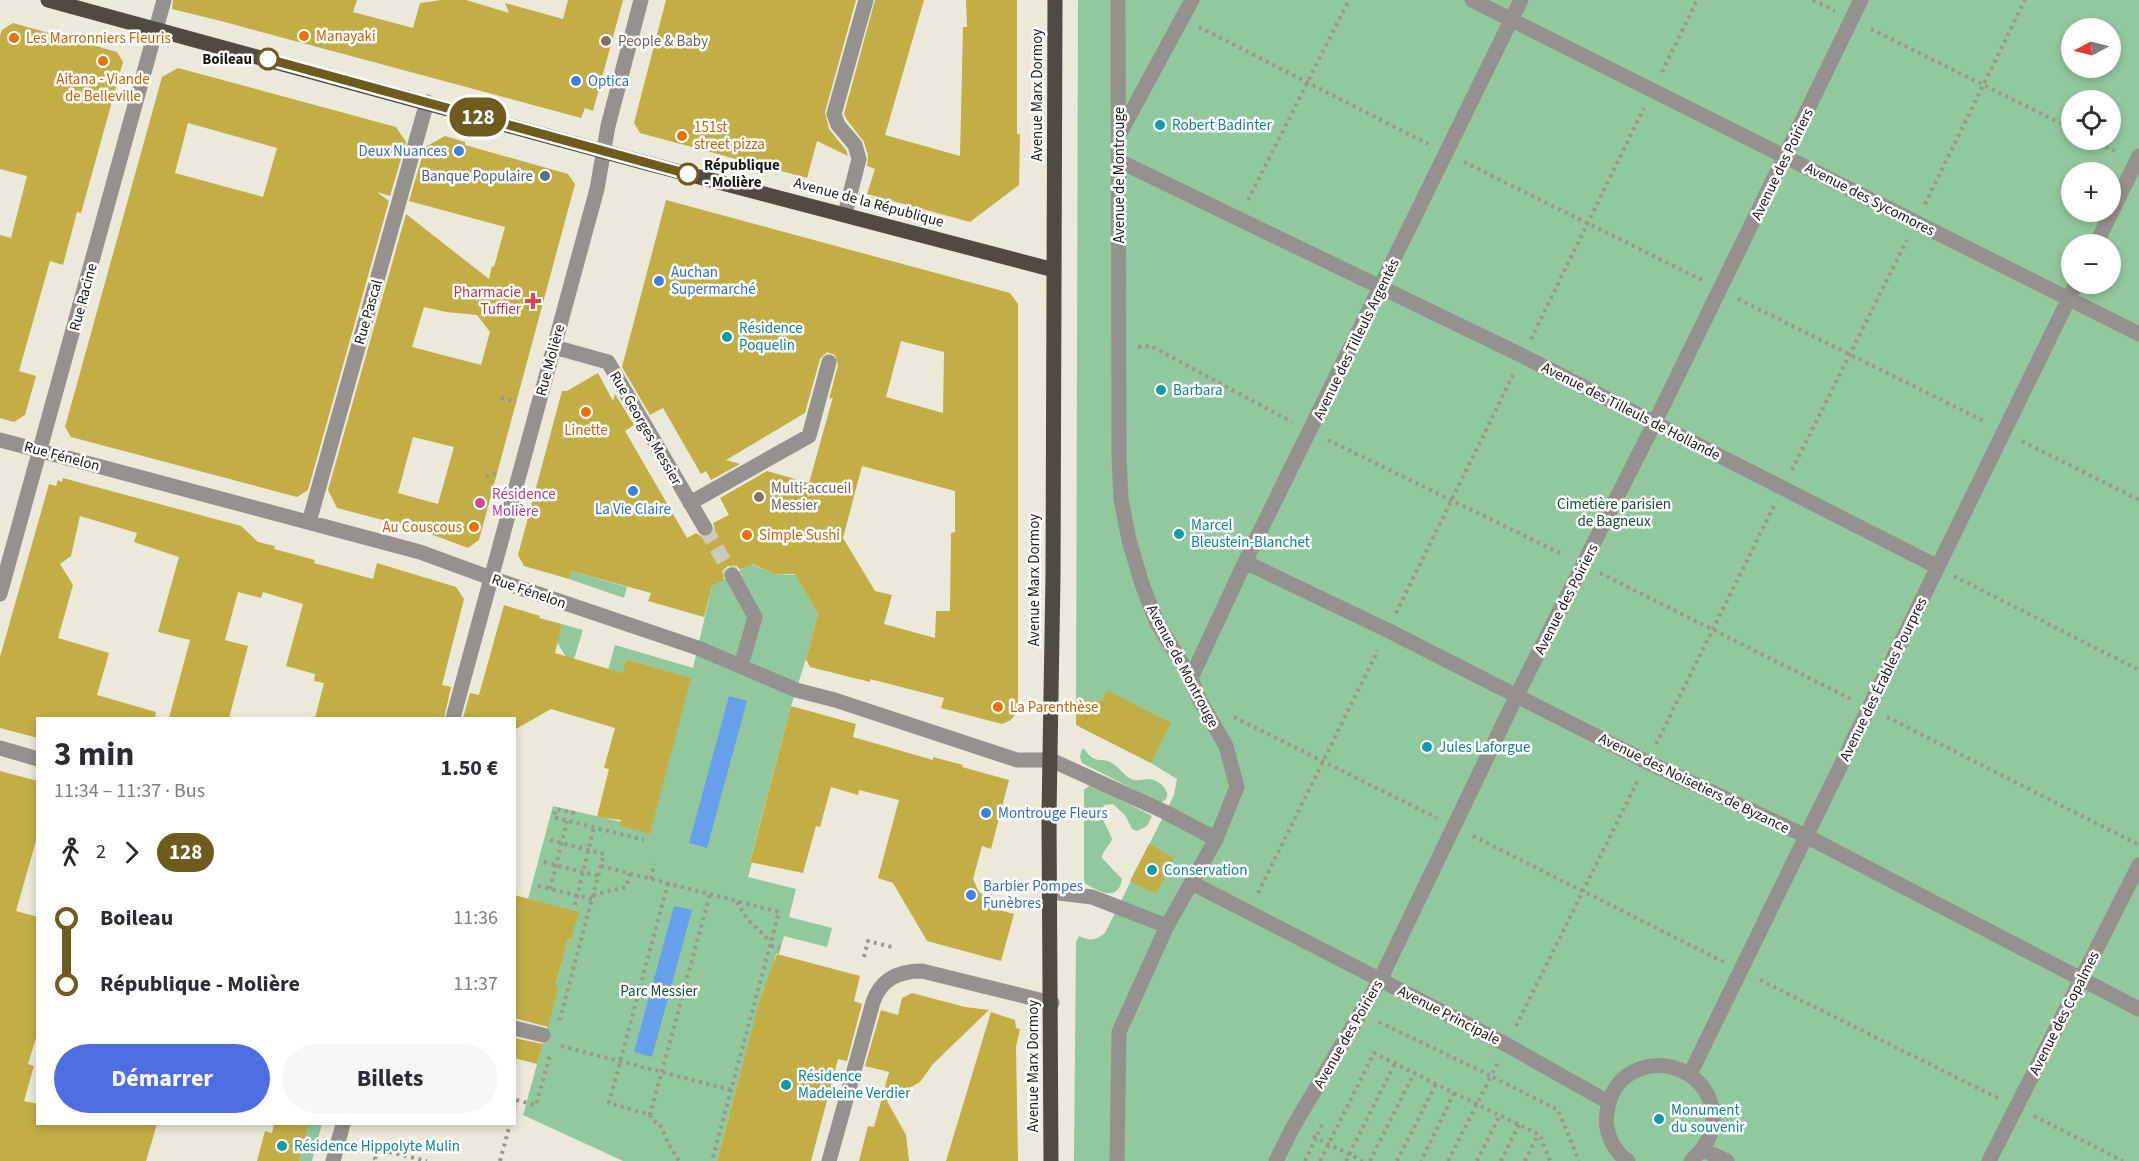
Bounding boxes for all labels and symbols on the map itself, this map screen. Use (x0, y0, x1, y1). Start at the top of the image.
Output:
north arrow (2061, 18, 2121, 78)
place label: Manayaki (316, 26, 376, 47)
place label: Les Marronniers Fleuris (26, 28, 171, 49)
marker: Manayaki (297, 29, 311, 43)
street label: Avenue Marx Dormoy (1027, 29, 1048, 161)
marker: Les Marronniers Fleuris (7, 31, 21, 45)
place label: People & Baby (618, 31, 708, 52)
marker: People & Baby (599, 34, 613, 48)
marker: Boileau (257, 48, 279, 70)
place label: Boileau (202, 49, 252, 70)
marker: Aitana - Viande de Belleville (96, 54, 110, 68)
place label: Aitana - Viande de Belleville (56, 69, 150, 107)
place label: Optica (588, 71, 629, 92)
marker: Optica (569, 74, 583, 88)
line badge: 128 (444, 98, 512, 136)
street label: Avenue des Poiriers (1746, 105, 1819, 224)
street label: Avenue de Montrouge (1109, 107, 1130, 243)
place label: Robert Badinter (1172, 115, 1272, 136)
place label: 151st street pizza (694, 117, 765, 155)
marker: Robert Badinter (1153, 118, 1167, 132)
marker: 151st street pizza (675, 129, 689, 143)
place label: Deux Nuances (359, 141, 447, 162)
marker: Deux Nuances (452, 144, 466, 158)
place label: République - Molière (704, 155, 780, 193)
street label: Avenue des Sycomores (1801, 158, 1938, 241)
marker: République - Molière (677, 163, 699, 185)
place label: Banque Populaire (421, 166, 533, 187)
marker: Banque Populaire (538, 169, 552, 183)
street label: Avenue de la République (792, 172, 946, 233)
street label: Avenue des Tilleuls Argentés (1308, 255, 1405, 423)
street label: Rue Racine (64, 261, 103, 333)
place label: Auchan Supermarché (671, 262, 756, 300)
marker: Auchan Supermarché (652, 274, 666, 288)
street label: Rue Pascal (349, 277, 388, 347)
place label: Pharmacie Tuffier (454, 282, 522, 320)
marker: Pharmacie Tuffier (526, 294, 540, 308)
place label: Résidence Poquelin (739, 318, 803, 356)
street label: Rue Molière (531, 322, 570, 398)
marker: Résidence Poquelin (720, 330, 734, 344)
street label: Avenue des Tilleuls de Hollande (1538, 357, 1724, 466)
street label: Rue Georges Messier (604, 367, 687, 490)
place label: Barbara (1173, 380, 1223, 401)
marker: Barbara (1154, 383, 1168, 397)
marker: Linette (579, 405, 593, 419)
place label: Linette (564, 420, 608, 441)
street label: Rue Fénelon (22, 436, 102, 477)
place label: Multi-accueil Messier (771, 478, 852, 516)
place label: Résidence Molière (492, 484, 556, 522)
marker: La Vie Claire (626, 484, 640, 498)
marker: Multi-accueil Messier (752, 490, 766, 504)
park label: Cimetière parisien de Bagneux (1557, 494, 1671, 532)
marker: Résidence Molière (473, 496, 487, 510)
place label: La Vie Claire (595, 499, 671, 520)
street label: Avenue Marx Dormoy (1024, 514, 1045, 646)
place label: Marcel Bleustein-Blanchet (1191, 515, 1310, 553)
place label: Au Couscous (383, 517, 462, 538)
marker: Au Couscous (467, 520, 481, 534)
place label: Simple Sushi (759, 525, 840, 546)
marker: Marcel Bleustein-Blanchet (1172, 527, 1186, 541)
marker: Simple Sushi (740, 528, 754, 542)
street label: Avenue des Poiriers (1529, 540, 1603, 658)
street label: Rue Fénelon (489, 569, 569, 614)
street label: Avenue des Érables Pourpres (1835, 594, 1932, 765)
street label: Avenue de Montrouge (1141, 601, 1224, 731)
place label: La Parenthèse (1010, 697, 1098, 718)
marker: La Parenthèse (991, 700, 1005, 714)
street label: Avenue des Noisetiers de Byzance (1595, 728, 1793, 839)
place label: Jules Laforgue (1439, 737, 1530, 758)
marker: Jules Laforgue (1420, 740, 1434, 754)
place label: Montrouge Fleurs (998, 803, 1108, 824)
marker: Montrouge Fleurs (979, 806, 993, 820)
place label: Conservation (1164, 860, 1247, 881)
marker: Conservation (1145, 863, 1159, 877)
place label: Barbier Pompes Funèbres (983, 876, 1083, 914)
marker: Barbier Pompes Funèbres (964, 888, 978, 902)
street label: Avenue des Copalmes (2024, 948, 2105, 1079)
street label: Avenue des Poiriers (1309, 976, 1388, 1092)
park label: Parc Messier (620, 981, 699, 1002)
street label: Avenue Principale (1394, 981, 1504, 1050)
street label: Avenue Marx Dormoy (1023, 1000, 1044, 1132)
place label: Résidence Madeleine Verdier (798, 1066, 911, 1104)
marker: Résidence Madeleine Verdier (779, 1078, 793, 1092)
place label: Monument du souvenir (1671, 1100, 1745, 1138)
marker: Monument du souvenir (1652, 1112, 1666, 1126)
place label: Résidence Hippolyte Mulin (294, 1136, 460, 1157)
marker: Résidence Hippolyte Mulin (275, 1139, 289, 1153)

